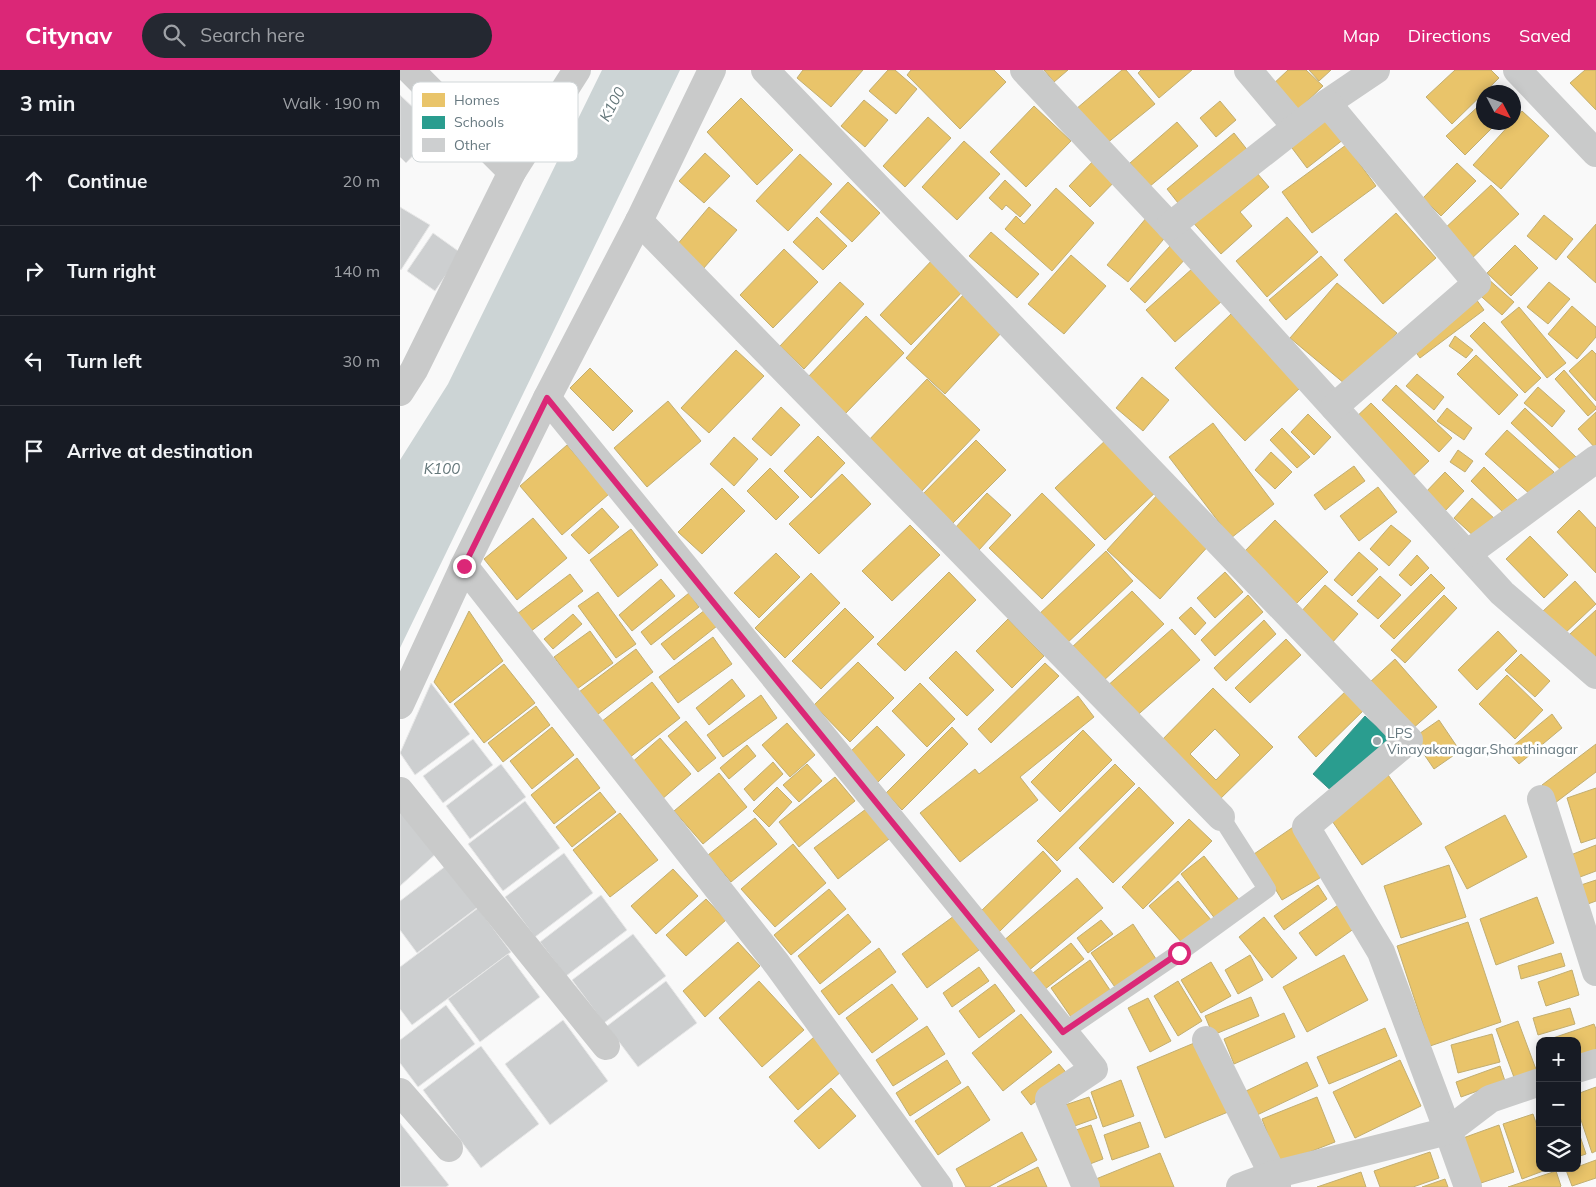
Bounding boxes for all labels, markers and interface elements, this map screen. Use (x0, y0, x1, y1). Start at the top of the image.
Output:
search box (142, 13, 492, 58)
text: Citynav (25, 20, 112, 50)
icon: search (160, 21, 188, 49)
text: Search here (200, 23, 305, 47)
text: Map (1343, 24, 1380, 47)
text: Directions (1408, 24, 1491, 47)
text: Saved (1519, 24, 1571, 47)
legend (412, 82, 578, 162)
water label: K100 (595, 83, 629, 125)
north arrow (1476, 85, 1521, 130)
text: 3 min (20, 90, 75, 116)
text: Homes (454, 91, 500, 109)
text: Walk · 190 m (282, 93, 380, 113)
text: Schools (454, 113, 504, 131)
text: Other (454, 136, 492, 154)
icon: ahead (20, 167, 48, 195)
text: Continue (67, 169, 147, 193)
text: 20 m (343, 171, 380, 191)
icon: right (20, 257, 48, 285)
text: Turn right (67, 259, 156, 283)
text: 140 m (333, 261, 380, 281)
icon: left (20, 347, 48, 375)
text: Turn left (67, 349, 142, 373)
text: 30 m (343, 351, 380, 371)
icon: arrive (20, 437, 48, 465)
text: Arrive at destination (67, 439, 253, 463)
water label: K100 (424, 459, 460, 478)
route end (453, 555, 476, 578)
place label: LPS Vinayakanagar,Shanthinagar (1387, 724, 1579, 758)
marker: LPS Vinayakanagar,Shanthinagar (1371, 735, 1383, 747)
route start (1168, 942, 1191, 965)
map controls (1536, 1037, 1581, 1172)
button: + (1536, 1037, 1581, 1082)
button: − (1536, 1082, 1581, 1127)
button: layers (1536, 1127, 1581, 1172)

